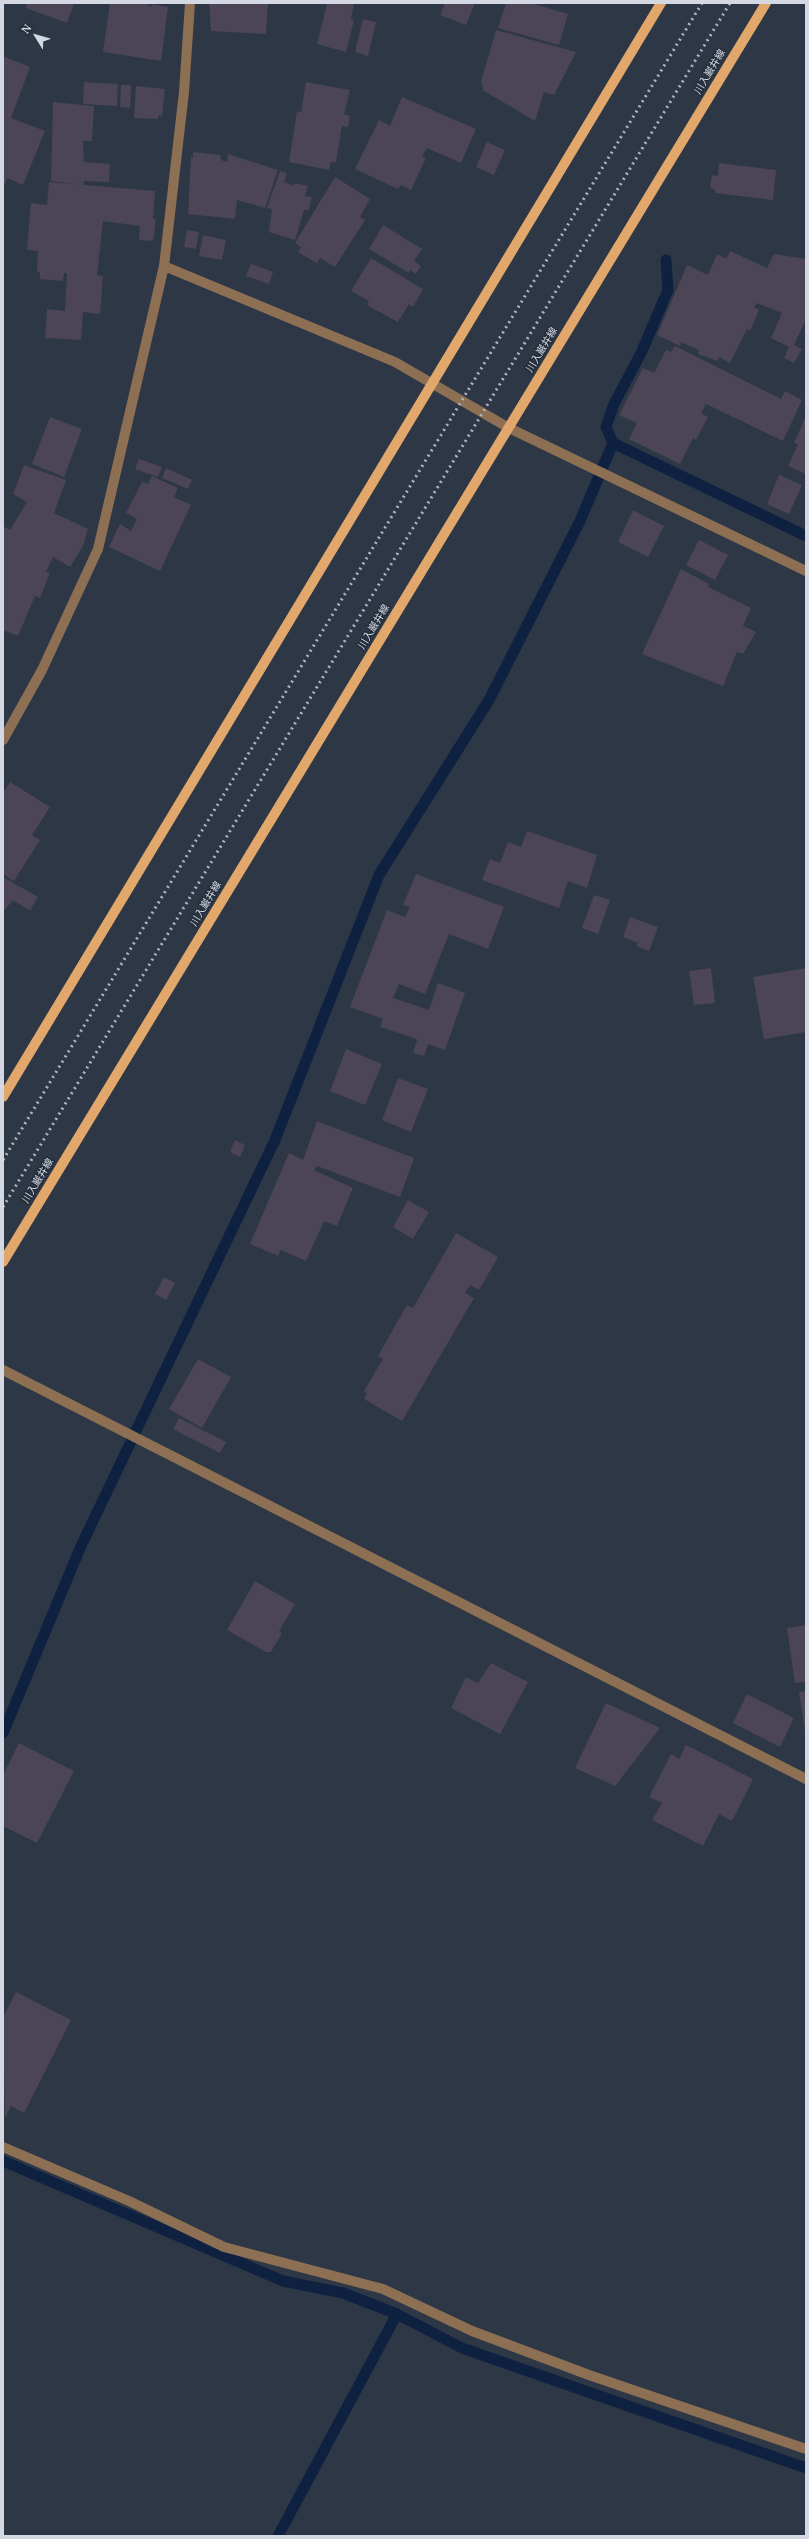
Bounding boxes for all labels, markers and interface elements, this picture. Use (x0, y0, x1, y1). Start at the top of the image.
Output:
north arrow (16, 16, 56, 56)
text: N (18, 21, 35, 36)
street label: 川入巌井線 (692, 47, 728, 97)
street label: 川入巌井線 (524, 325, 560, 375)
street label: 川入巌井線 (356, 602, 392, 652)
street label: 川入巌井線 (188, 879, 224, 929)
street label: 川入巌井線 (20, 1156, 56, 1206)

